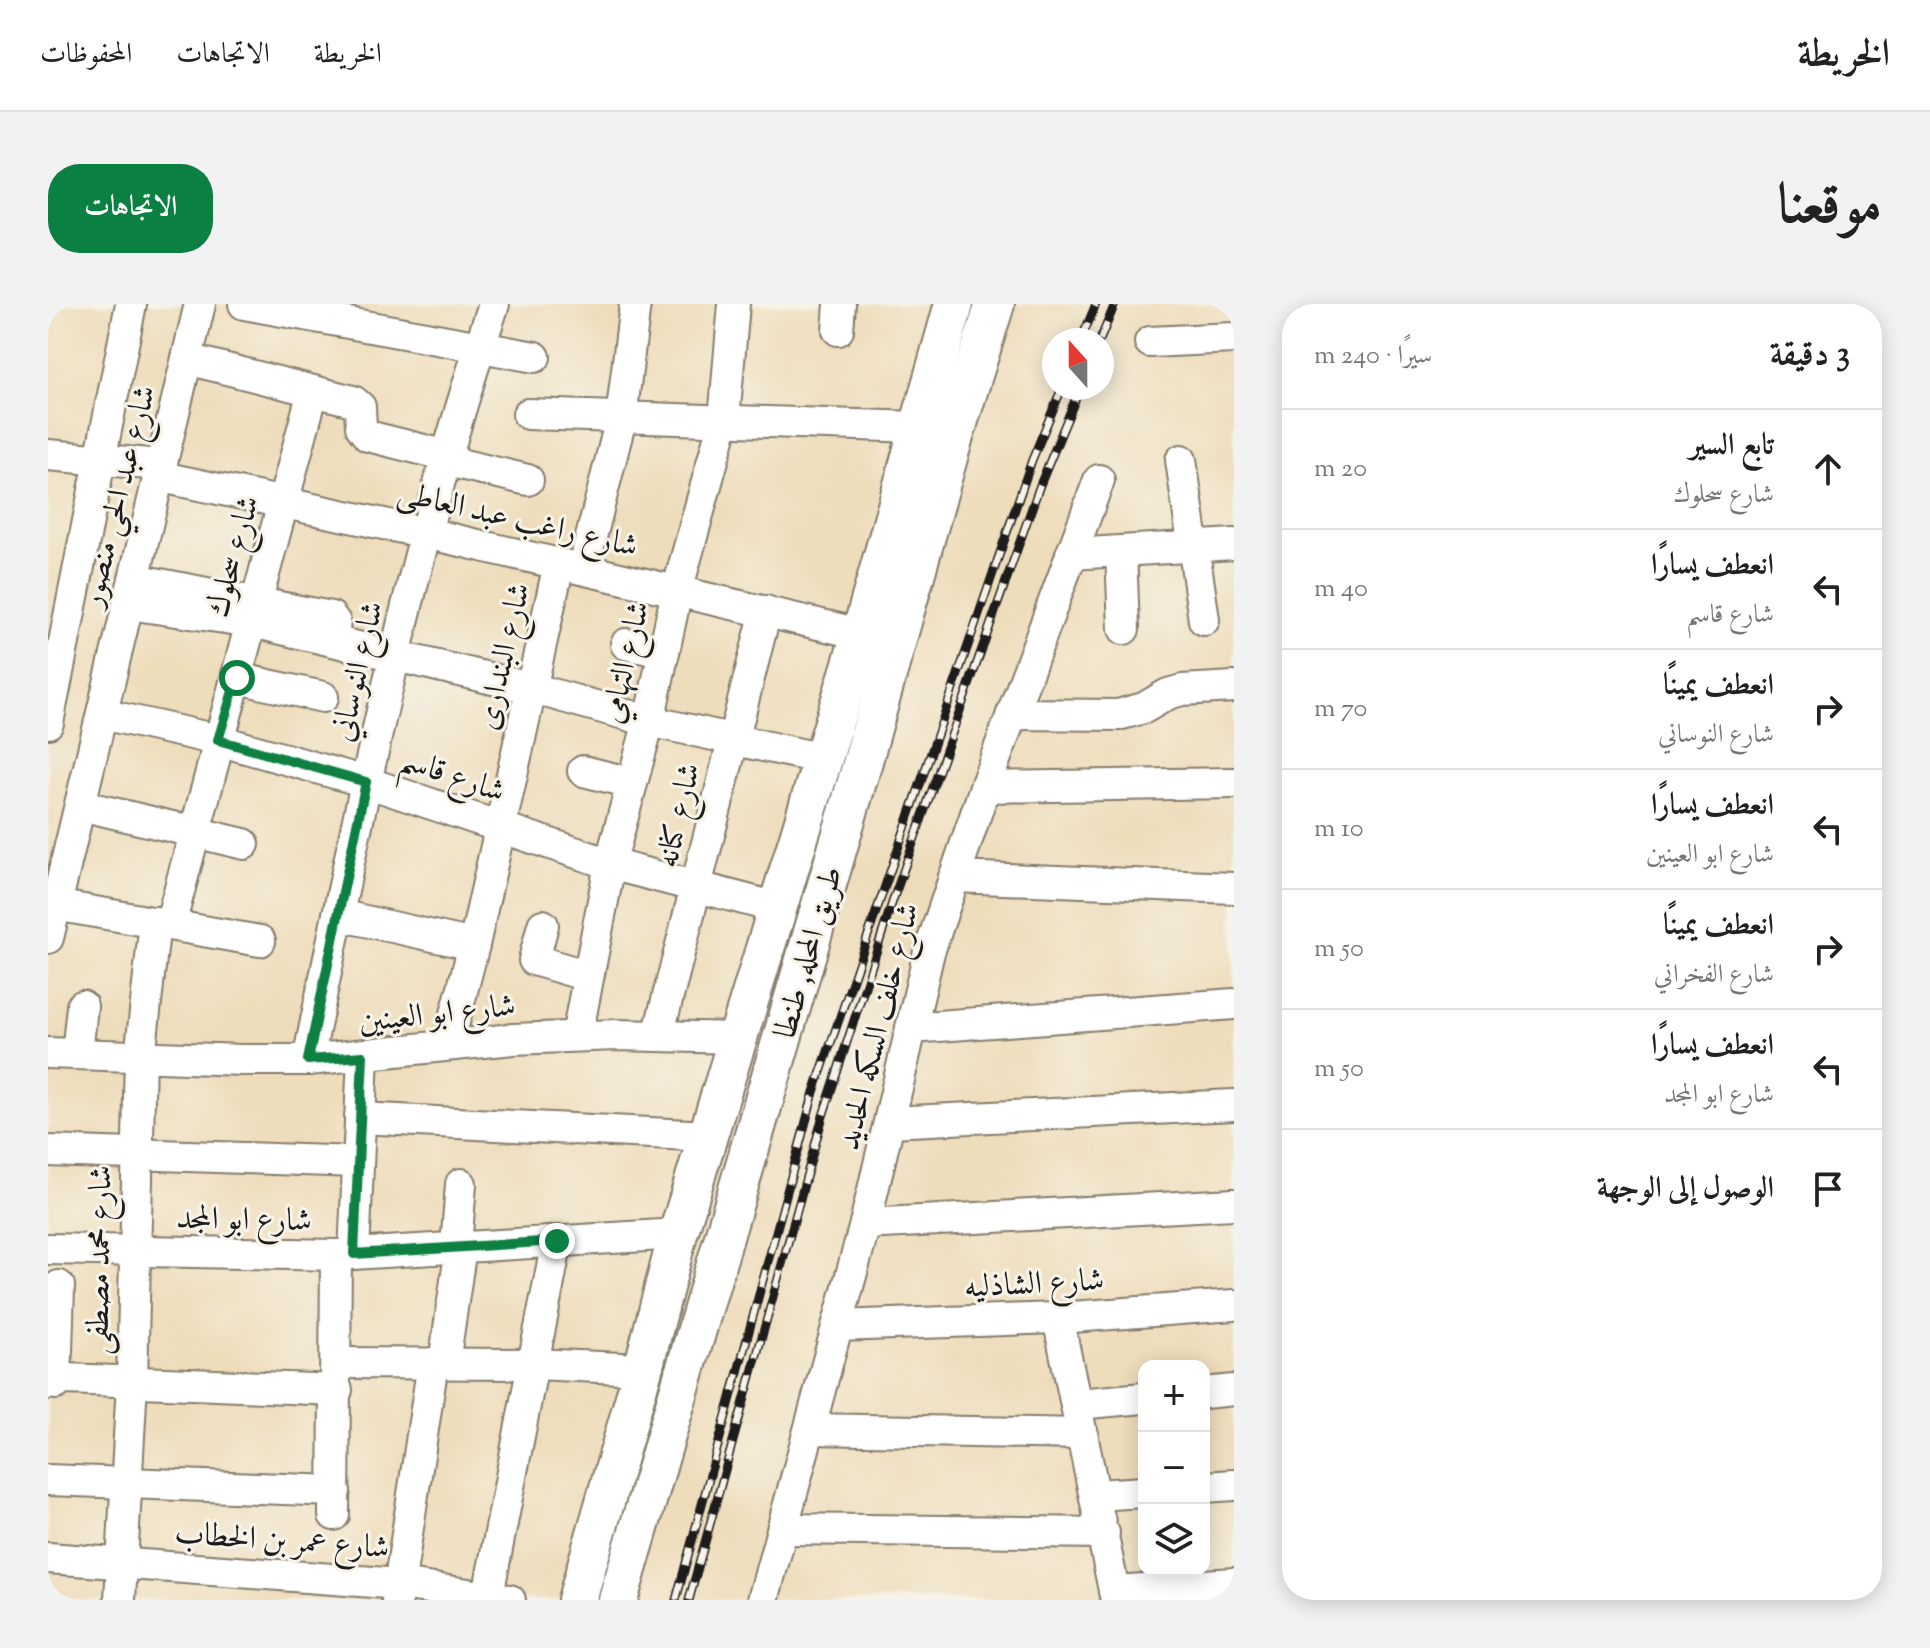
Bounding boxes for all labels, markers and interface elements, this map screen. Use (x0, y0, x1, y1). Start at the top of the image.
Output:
text: الخريطة (1798, 29, 1890, 83)
text: المحفوظات (40, 35, 132, 75)
text: الاتجاهات (176, 35, 270, 75)
text: الخريطة (314, 35, 382, 75)
button: الاتجاهات (48, 164, 213, 253)
text: موقعنا (1777, 168, 1882, 249)
north arrow (1042, 328, 1114, 400)
text: 3 دقيقة (1770, 331, 1850, 380)
text: سيرًا · 240 m (1314, 338, 1432, 375)
street label: شارع عبد الحي منصور (69, 381, 174, 616)
text: تابع السير (1689, 425, 1774, 468)
icon: ahead (1806, 447, 1850, 491)
text: 20 m (1314, 451, 1367, 488)
street label: شارع راغب عبد العاطى (392, 471, 642, 572)
text: شارع سحلوك (1673, 477, 1774, 514)
street label: شارع سحلوك (197, 491, 274, 623)
text: انعطف يسارًا (1651, 545, 1774, 588)
icon: left (1806, 567, 1850, 611)
text: 40 m (1314, 571, 1368, 608)
street label: شارع البندارى (466, 579, 545, 735)
street label: شارع النوساني (320, 597, 398, 747)
street label: شارع التهامي (591, 597, 664, 729)
text: شارع قاسم (1686, 597, 1774, 634)
route start (219, 660, 255, 696)
text: انعطف يمينًا (1663, 665, 1774, 708)
icon: right (1806, 687, 1850, 731)
text: 70 m (1314, 691, 1367, 728)
text: شارع النوساني (1658, 717, 1774, 754)
street label: شارع قاسم (391, 737, 511, 822)
street label: شارع كنانه (646, 759, 715, 873)
text: انعطف يسارًا (1651, 785, 1774, 828)
icon: left (1806, 807, 1850, 851)
text: 10 m (1314, 811, 1363, 848)
text: شارع ابو العينين (1646, 837, 1774, 874)
street label: طريق المحله, طنطا (763, 861, 856, 1044)
street label: شارع خلف السكه الحديد (827, 898, 934, 1155)
text: انعطف يمينًا (1663, 905, 1774, 948)
icon: right (1806, 927, 1850, 971)
text: 50 m (1314, 931, 1364, 968)
text: شارع الفخراني (1654, 957, 1774, 994)
street label: شارع ابو العينين (357, 984, 518, 1047)
text: انعطف يسارًا (1651, 1025, 1774, 1068)
icon: left (1806, 1047, 1850, 1091)
text: 50 m (1314, 1051, 1364, 1088)
text: شارع ابو المجد (1664, 1077, 1774, 1114)
street label: شارع محمد مصطفى (76, 1165, 127, 1355)
icon: arrive (1806, 1167, 1850, 1211)
text: الوصول إلى الوجهة (1597, 1168, 1774, 1211)
street label: شارع ابو المجد (176, 1197, 312, 1246)
route end (539, 1223, 575, 1259)
street label: شارع الشاذليه (963, 1258, 1105, 1313)
map controls (1138, 1360, 1210, 1576)
button: + (1138, 1360, 1210, 1432)
button: − (1138, 1432, 1210, 1504)
button: layers (1138, 1504, 1210, 1576)
street label: شارع عمر بن الخطاب (173, 1512, 391, 1573)

